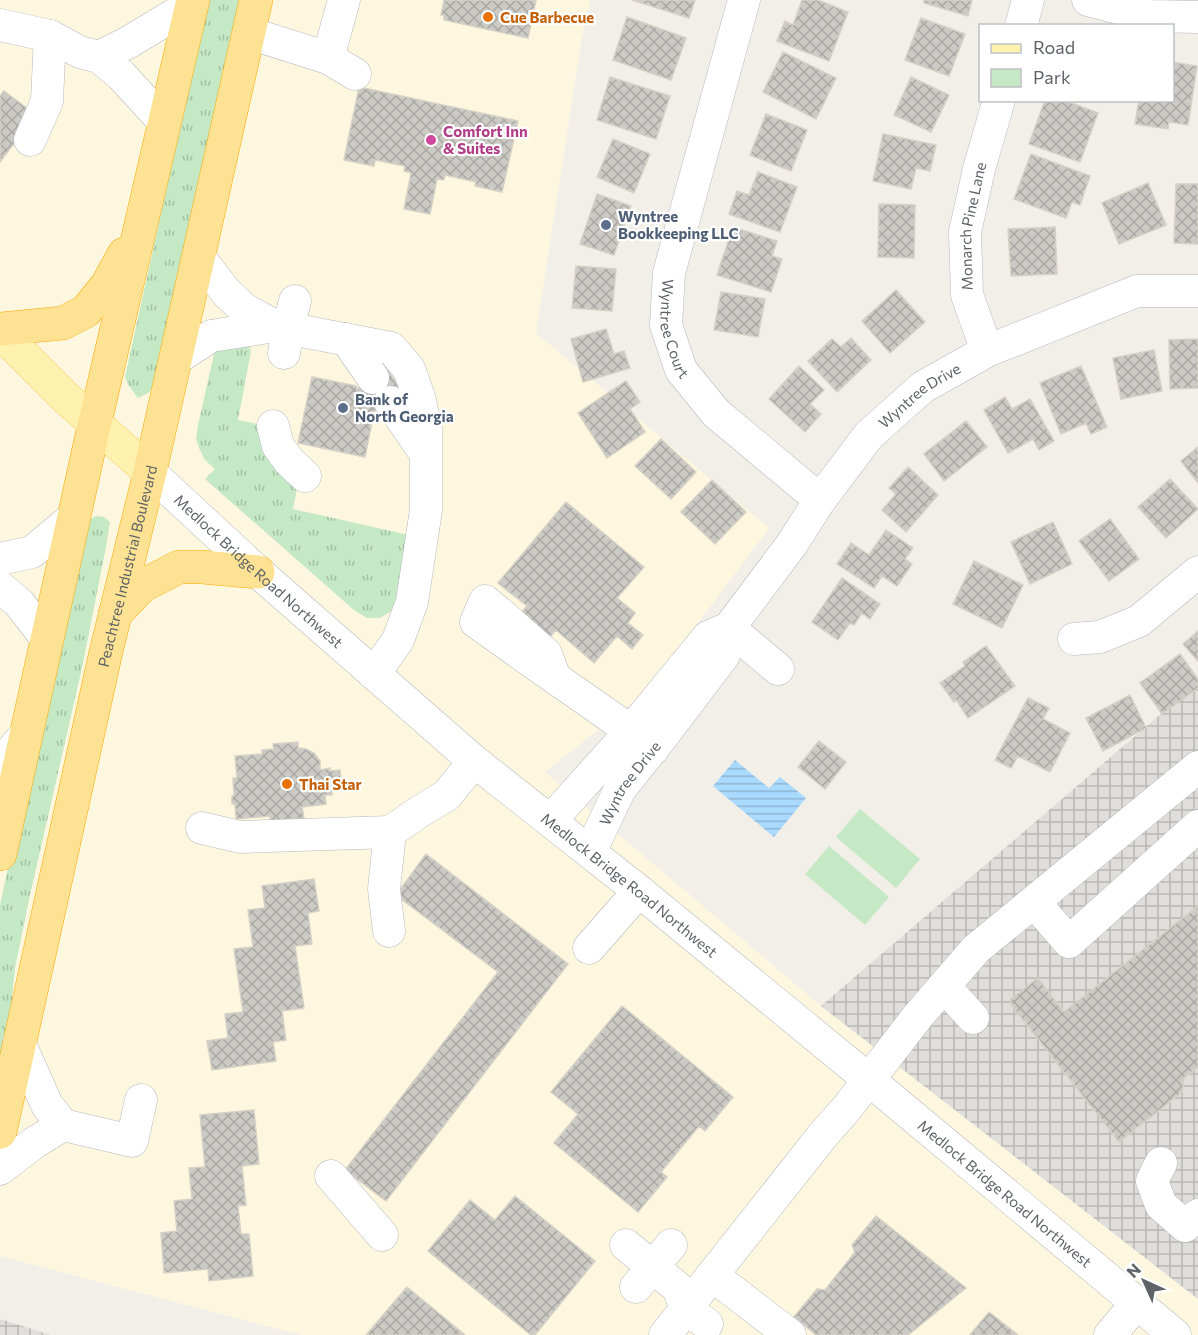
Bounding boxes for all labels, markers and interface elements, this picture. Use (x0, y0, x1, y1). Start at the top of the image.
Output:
place label: Cue Barbecue (500, 8, 594, 26)
marker: Cue Barbecue (481, 10, 495, 24)
legend (979, 24, 1174, 102)
text: Road (1033, 36, 1075, 58)
text: Park (1033, 66, 1071, 88)
place label: Comfort Inn & Suites (443, 122, 528, 157)
marker: Comfort Inn & Suites (424, 133, 438, 147)
street label: Monarch Pine Lane (956, 160, 990, 291)
place label: Wyntree Bookkeeping LLC (618, 207, 739, 242)
marker: Wyntree Bookkeeping LLC (599, 218, 613, 232)
street label: Wyntree Court (657, 279, 693, 382)
street label: Wyntree Drive (875, 359, 964, 431)
place label: Bank of North Georgia (355, 390, 454, 425)
marker: Bank of North Georgia (336, 401, 350, 415)
street label: Peachtree Industrial Boulevard (94, 463, 160, 669)
street label: Medlock Bridge Road Northwest (171, 490, 347, 651)
street label: Wyntree Drive (595, 737, 664, 828)
place label: Thai Star (299, 775, 362, 793)
marker: Thai Star (280, 777, 294, 791)
street label: Medlock Bridge Road Northwest (538, 809, 721, 961)
street label: Medlock Bridge Road Northwest (915, 1116, 1096, 1271)
north arrow (1114, 1251, 1174, 1311)
text: N (1122, 1259, 1144, 1281)

